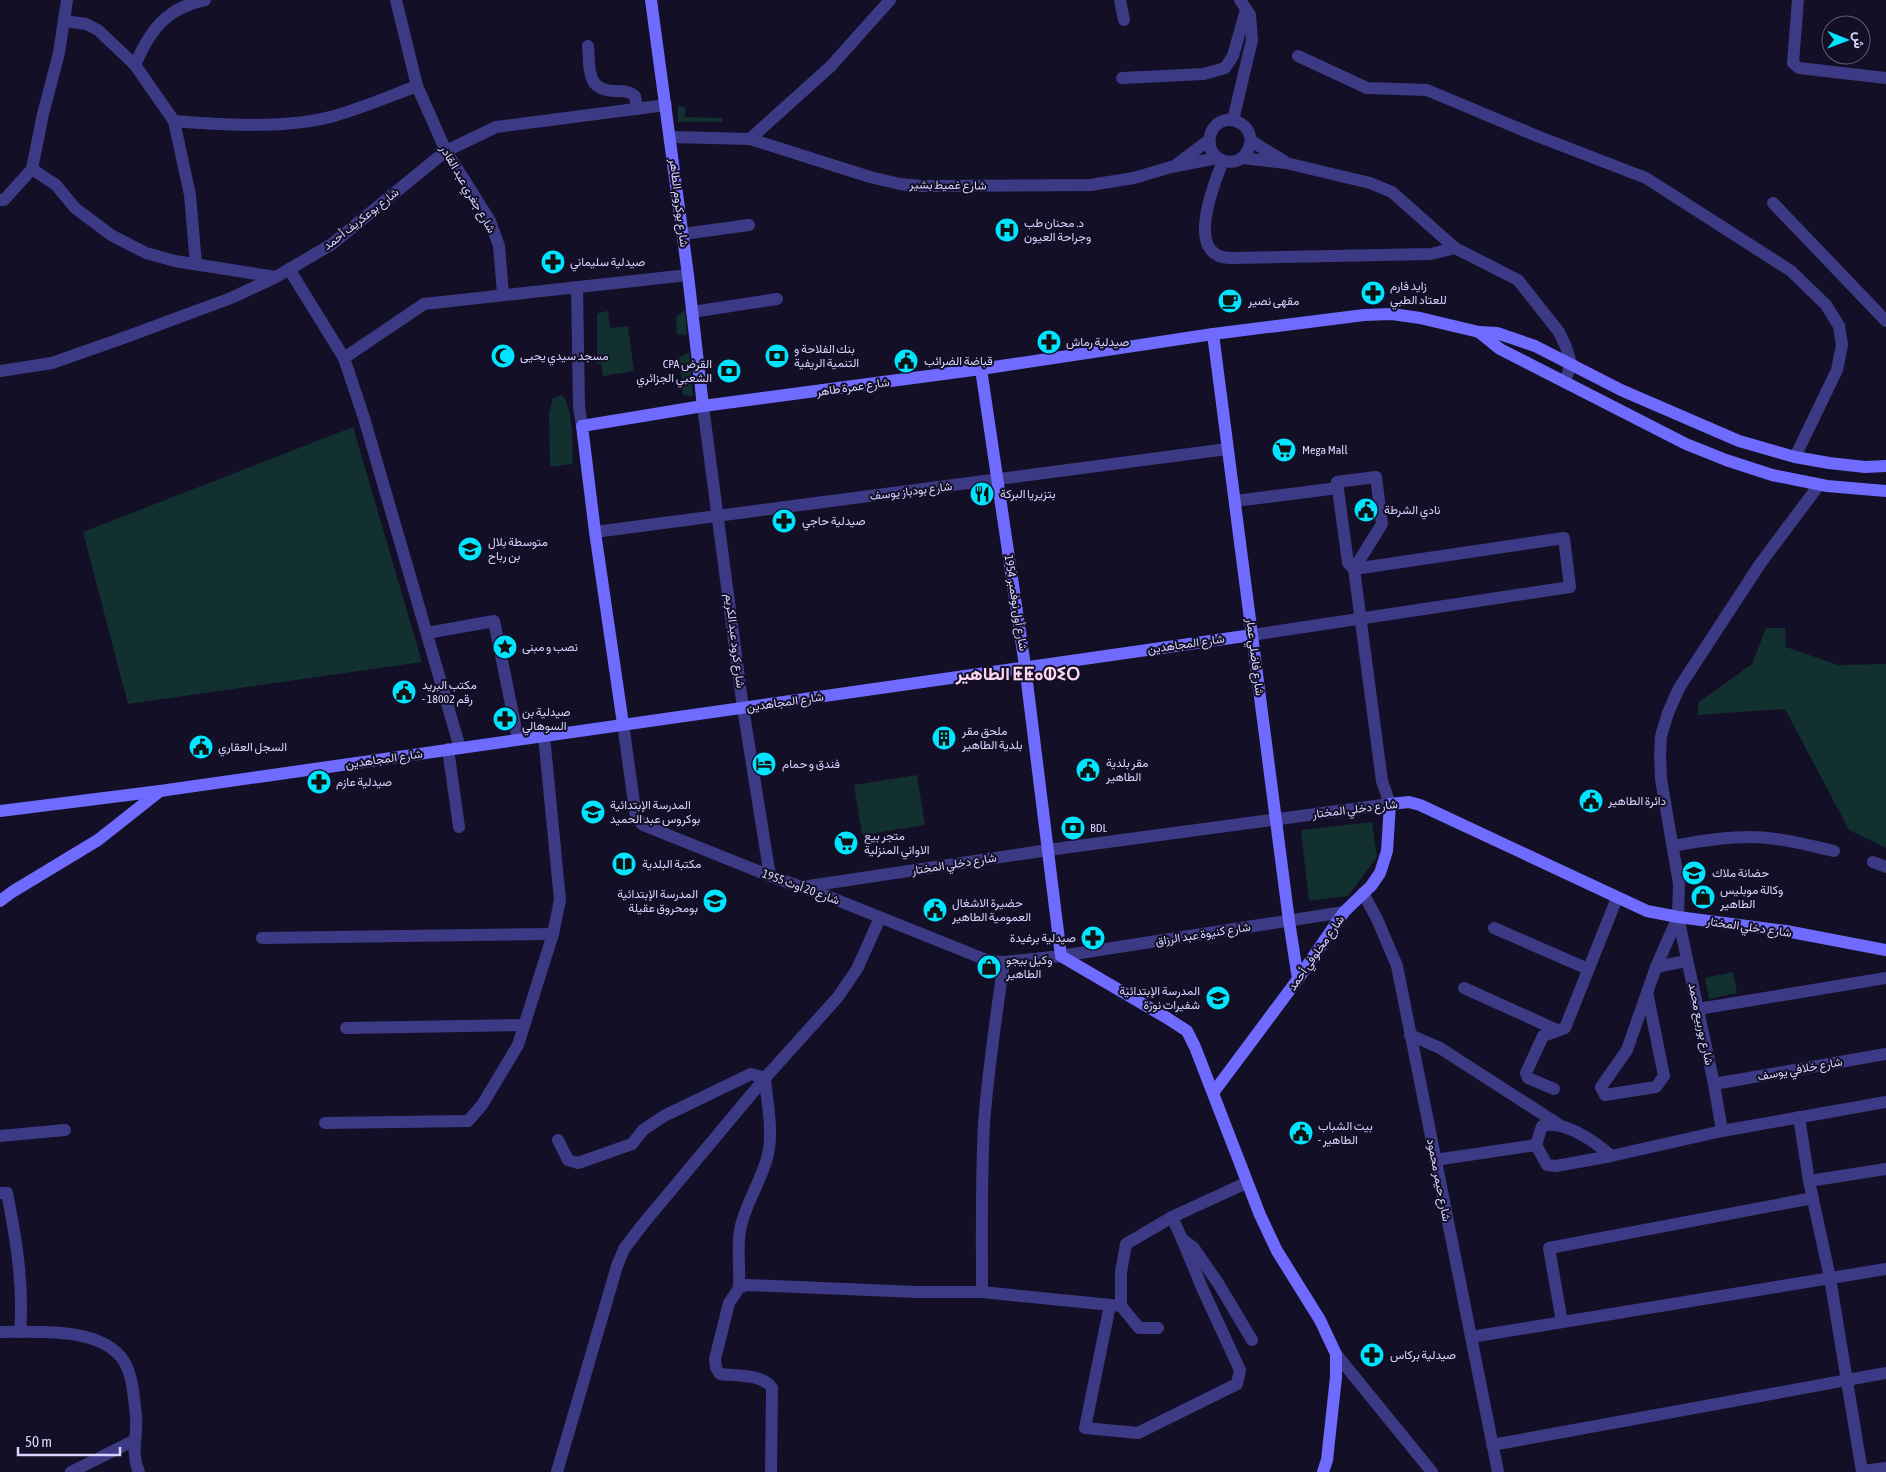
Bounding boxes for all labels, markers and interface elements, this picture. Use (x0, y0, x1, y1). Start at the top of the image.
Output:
north arrow (1821, 15, 1871, 65)
text: ش (1850, 32, 1867, 49)
street label: شارع جغري عبد القادر (434, 142, 499, 237)
street label: شارع بوكروم الطاهر (665, 157, 691, 248)
street label: شارع غميط بشير (908, 177, 987, 195)
street label: شارع بوعكريف أحمد (320, 185, 403, 255)
place label: د. محنان طب وجراحة العيون (1024, 216, 1091, 245)
hospital icon: د. محنان طب وجراحة العيون (994, 217, 1020, 243)
pharmacy icon: صيدلية سليماني (540, 249, 566, 275)
place label: صيدلية سليماني (570, 255, 645, 272)
place label: زايد فارم للعتاد الطبي (1390, 279, 1447, 310)
pharmacy icon: زايد فارم للعتاد الطبي (1360, 280, 1386, 306)
cafe icon: مقهى نصير (1217, 288, 1243, 314)
place label: مقهى نصير (1247, 294, 1299, 309)
pharmacy icon: صيدلية رماش (1036, 329, 1062, 355)
place label: صيدلية رماش (1066, 335, 1129, 350)
place label: بنك الفلاحة و التنمية الريفية (794, 342, 859, 371)
mosque icon: مسجد سيدي يحيى (490, 343, 516, 369)
bank icon: بنك الفلاحة و التنمية الريفية (764, 343, 790, 369)
public building icon: قباضة الضرائب (893, 348, 919, 374)
place label: مسجد سيدي يحيى (520, 349, 609, 366)
place label: قباضة الضرائب (924, 354, 993, 369)
place label: CPA القرض الشعبي الجزائري (636, 357, 712, 388)
bank icon: CPA القرض الشعبي الجزائري (716, 358, 742, 384)
street label: شارع عمرة طاهر (815, 375, 891, 401)
supermarket icon: Mega Mall (1271, 437, 1297, 463)
place label: Mega Mall (1302, 443, 1348, 457)
street label: شارع بودباز يوسف (869, 479, 953, 505)
restaurant icon: بتزيريا البركة (969, 481, 995, 507)
place label: بتزيريا البركة (1000, 487, 1056, 502)
public building icon: نادي الشرطة (1353, 497, 1379, 523)
place label: نادي الشرطة (1384, 503, 1441, 520)
pharmacy icon: صيدلية حاجي (771, 508, 797, 534)
place label: صيدلية حاجي (802, 514, 865, 531)
place label: متوسطة بلال بن رباح (488, 535, 548, 565)
school or university icon: متوسطة بلال بن رباح (457, 536, 483, 562)
street label: شارع أول نوفمبر 1954 (999, 554, 1031, 652)
street label: شارع كرود عبد الكريم (720, 593, 748, 689)
street label: شارع فاضلي عمار (1240, 616, 1267, 697)
street label: شارع المجاهدين (1147, 632, 1226, 658)
place icon: نصب و مبنى (492, 634, 518, 660)
place label: نصب و مبنى (522, 640, 578, 655)
district label: الطاهير ⵟⵟⴰⵀⵉⵔ (955, 663, 1080, 685)
place label: مكتب البريد - رقم 18002 (422, 678, 477, 707)
public building icon: مكتب البريد - رقم 18002 (391, 679, 417, 705)
street label: شارع المجاهدين (746, 690, 825, 716)
place label: صيدلية بن السوهالي (522, 705, 571, 736)
pharmacy icon: صيدلية بن السوهالي (492, 706, 518, 732)
place label: ملحق مقر بلدية الطاهير (961, 724, 1023, 753)
building icon: ملحق مقر بلدية الطاهير (931, 725, 957, 751)
public building icon: السجل العقاري (188, 734, 214, 760)
place label: السجل العقاري (218, 740, 287, 757)
street label: شارع المجاهدين (345, 747, 424, 773)
hotel icon: فندق و حمام (751, 751, 777, 777)
place label: مقر بلدية الطاهير (1105, 756, 1148, 785)
place label: فندق و حمام (782, 757, 840, 772)
public building icon: مقر بلدية الطاهير (1075, 757, 1101, 783)
pharmacy icon: صيدلية عازم (306, 769, 332, 795)
place label: صيدلية عازم (336, 775, 392, 790)
public building icon: دائرة الطاهير (1578, 788, 1604, 814)
place label: دائرة الطاهير (1607, 794, 1667, 809)
street label: شارع دخلي المختار (1310, 797, 1399, 824)
place label: المدرسة الإبتدائية بوكروس عبد الحميد (610, 798, 700, 827)
school or university icon: المدرسة الإبتدائية بوكروس عبد الحميد (580, 799, 606, 825)
bank icon: BDL (1060, 815, 1086, 841)
place label: BDL (1090, 821, 1107, 835)
place label: متجر بيع الاواني المنزلية (864, 829, 930, 860)
supermarket icon: متجر بيع الاواني المنزلية (833, 830, 859, 856)
street label: شارع دخلي المختار (909, 850, 998, 881)
library icon: مكتبة البلدية (611, 851, 637, 877)
place label: مكتبة البلدية (642, 857, 701, 871)
school or university icon: حضانة ملاك (1681, 860, 1707, 886)
street label: شارع 20 أوث 1955 (760, 866, 842, 909)
place label: حضانة ملاك (1712, 866, 1769, 880)
place label: وكالة موبليس الطاهير (1719, 883, 1783, 912)
shop icon: وكالة موبليس الطاهير (1690, 884, 1716, 910)
place label: المدرسة الإبتدائية بومحروق عقيلة (617, 887, 698, 916)
school or university icon: المدرسة الإبتدائية بومحروق عقيلة (702, 888, 728, 914)
place label: حضيرة الاشغال العمومية الطاهير (951, 896, 1031, 925)
public building icon: حضيرة الاشغال العمومية الطاهير (922, 897, 948, 923)
street label: شارع مخلوفي أحمد (1285, 913, 1350, 995)
street label: شارع دخلي المختار (1704, 914, 1793, 943)
street label: شارع كنيوة عبد الرزاق (1154, 920, 1252, 950)
pharmacy icon: صيدلية برغيدة (1080, 925, 1106, 951)
place label: صيدلية برغيدة (1010, 931, 1076, 946)
place label: وكيل بيجو الطاهير (1005, 953, 1053, 982)
shop icon: وكيل بيجو الطاهير (976, 954, 1002, 980)
street label: شارع بوربيع محمد (1683, 982, 1717, 1067)
place label: المدرسة الإبتدائية شفيرات نورة (1119, 984, 1200, 1013)
school or university icon: المدرسة الإبتدائية شفيرات نورة (1205, 985, 1231, 1011)
street label: شارع خلافي يوسف (1756, 1055, 1844, 1086)
place label: بيت الشباب - الطاهير (1318, 1119, 1373, 1148)
public building icon: بيت الشباب - الطاهير (1288, 1120, 1314, 1146)
street label: شارع حيمر محمود (1422, 1137, 1454, 1223)
pharmacy icon: صيدلية بركاس (1359, 1342, 1385, 1368)
place label: صيدلية بركاس (1390, 1348, 1456, 1363)
scale bar (18, 1424, 120, 1456)
text: 50 m (25, 1433, 52, 1450)

